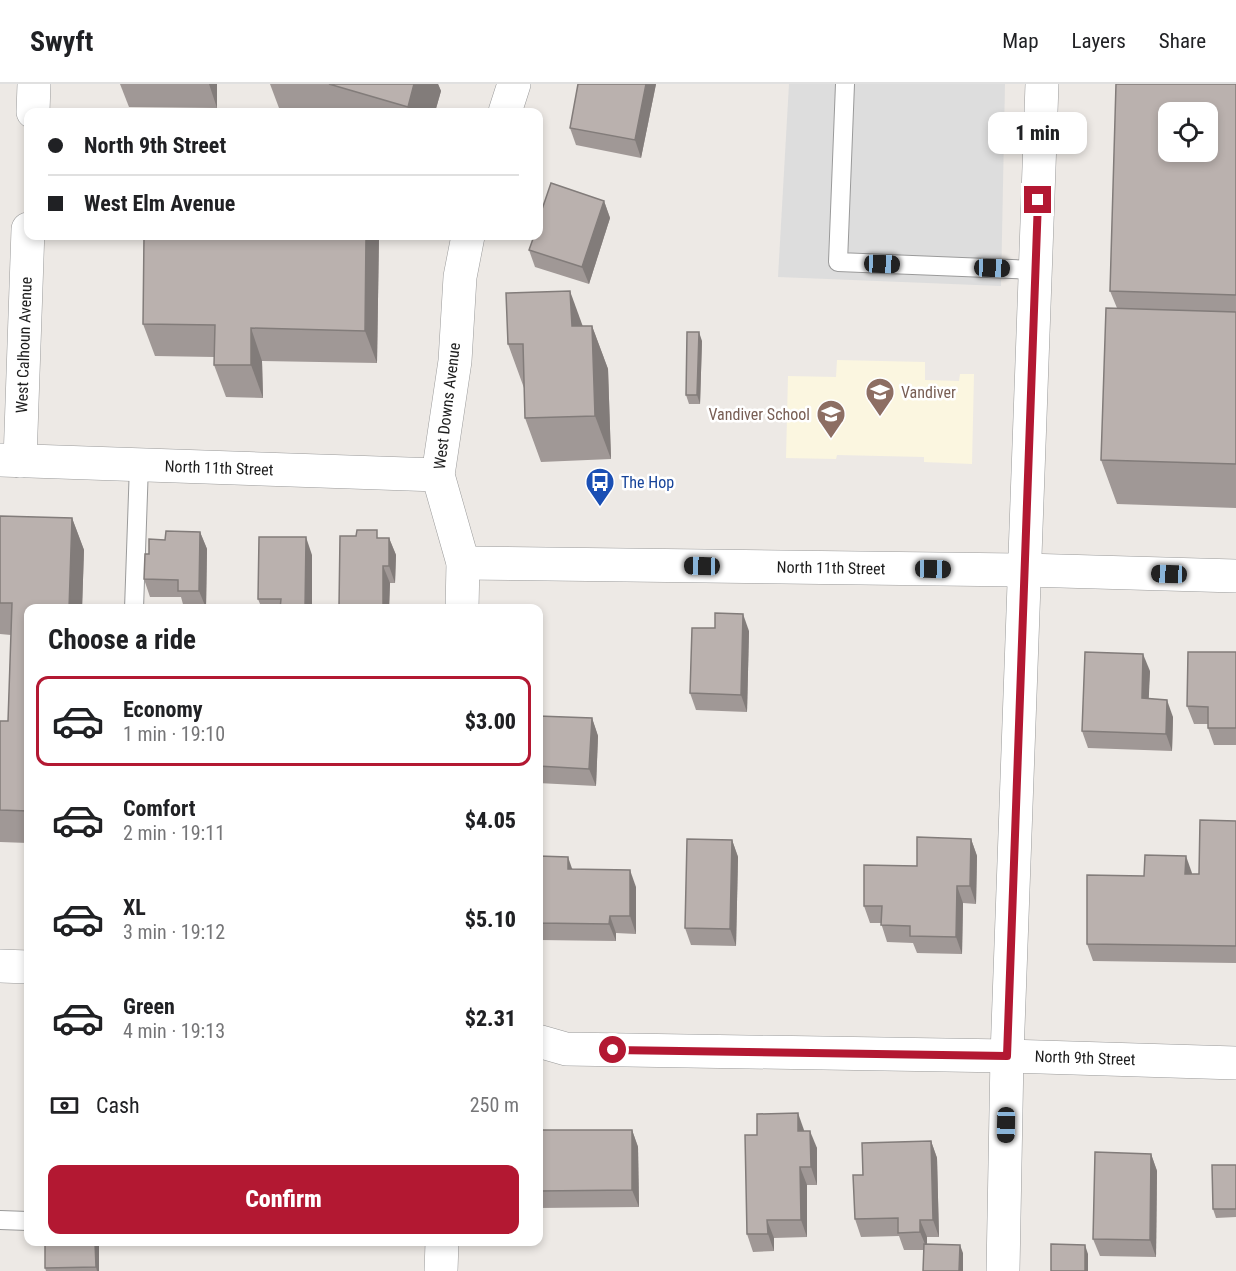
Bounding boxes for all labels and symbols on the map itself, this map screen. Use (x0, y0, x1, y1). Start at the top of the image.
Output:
callout: 1 min (988, 113, 1088, 155)
route end (1024, 186, 1051, 213)
car (864, 254, 900, 274)
car (974, 258, 1010, 278)
street label: West Calhoun Avenue (12, 276, 36, 414)
street label: West Downs Avenue (430, 342, 464, 470)
school or university icon: Vandiver (864, 376, 896, 418)
place label: Vandiver (901, 383, 956, 402)
school or university icon: Vandiver School (815, 398, 847, 440)
place label: Vandiver School (708, 405, 810, 424)
street label: North 11th Street (164, 457, 274, 479)
bus stop icon: The Hop (584, 466, 616, 508)
place label: The Hop (621, 473, 674, 492)
car (684, 557, 720, 575)
street label: North 11th Street (776, 558, 886, 578)
car (915, 560, 951, 578)
car (1151, 564, 1187, 584)
route start (599, 1036, 626, 1063)
street label: North 9th Street (1034, 1047, 1136, 1069)
car (997, 1107, 1015, 1143)

